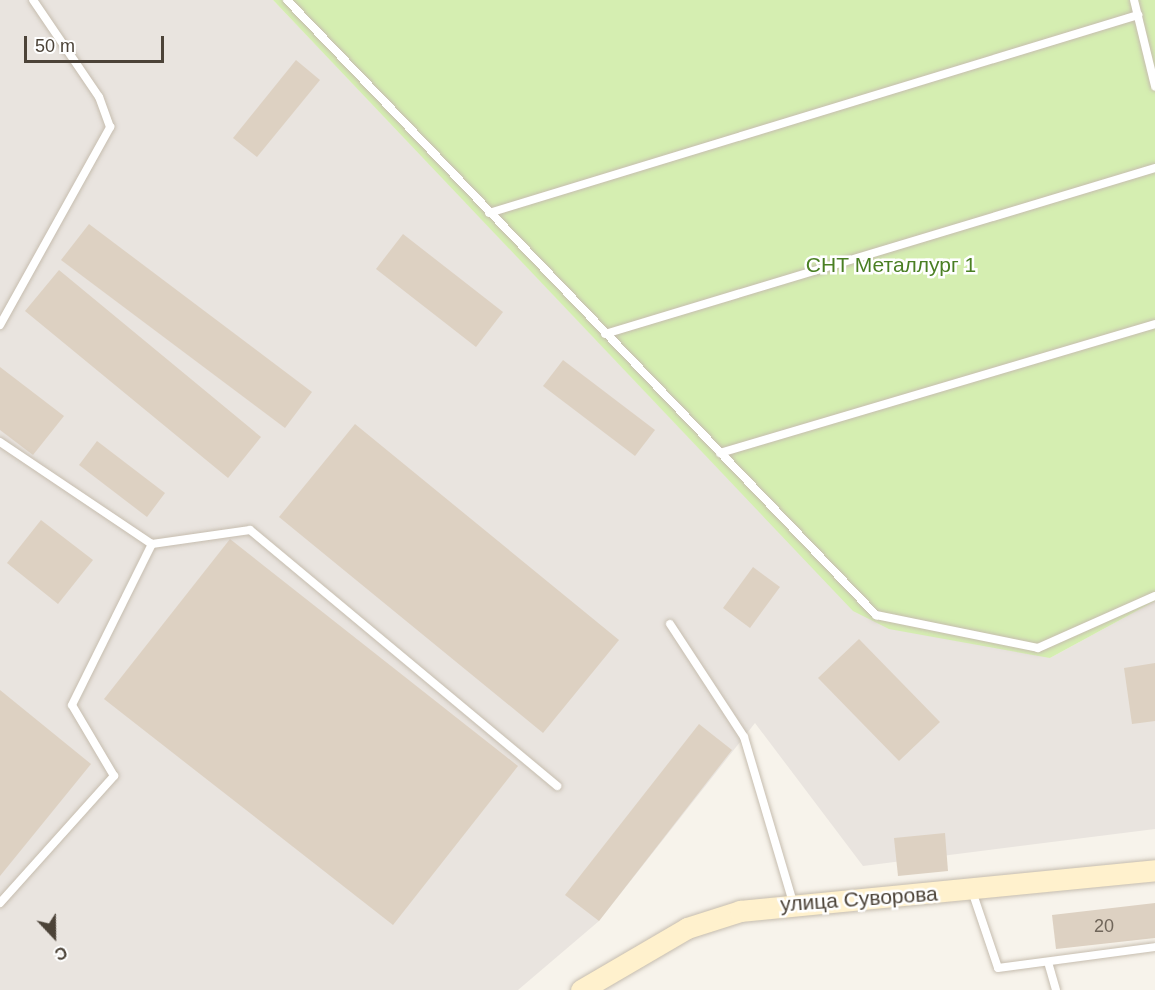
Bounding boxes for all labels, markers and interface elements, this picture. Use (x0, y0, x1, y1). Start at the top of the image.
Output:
scale bar (27, 24, 166, 62)
text: 50 m (35, 36, 75, 56)
park label: СНТ Металлург 1 (806, 252, 976, 278)
street label: улица Суворова (779, 881, 939, 917)
north arrow (24, 906, 84, 966)
house number: 20 (1094, 915, 1114, 937)
text: С (52, 943, 69, 963)

